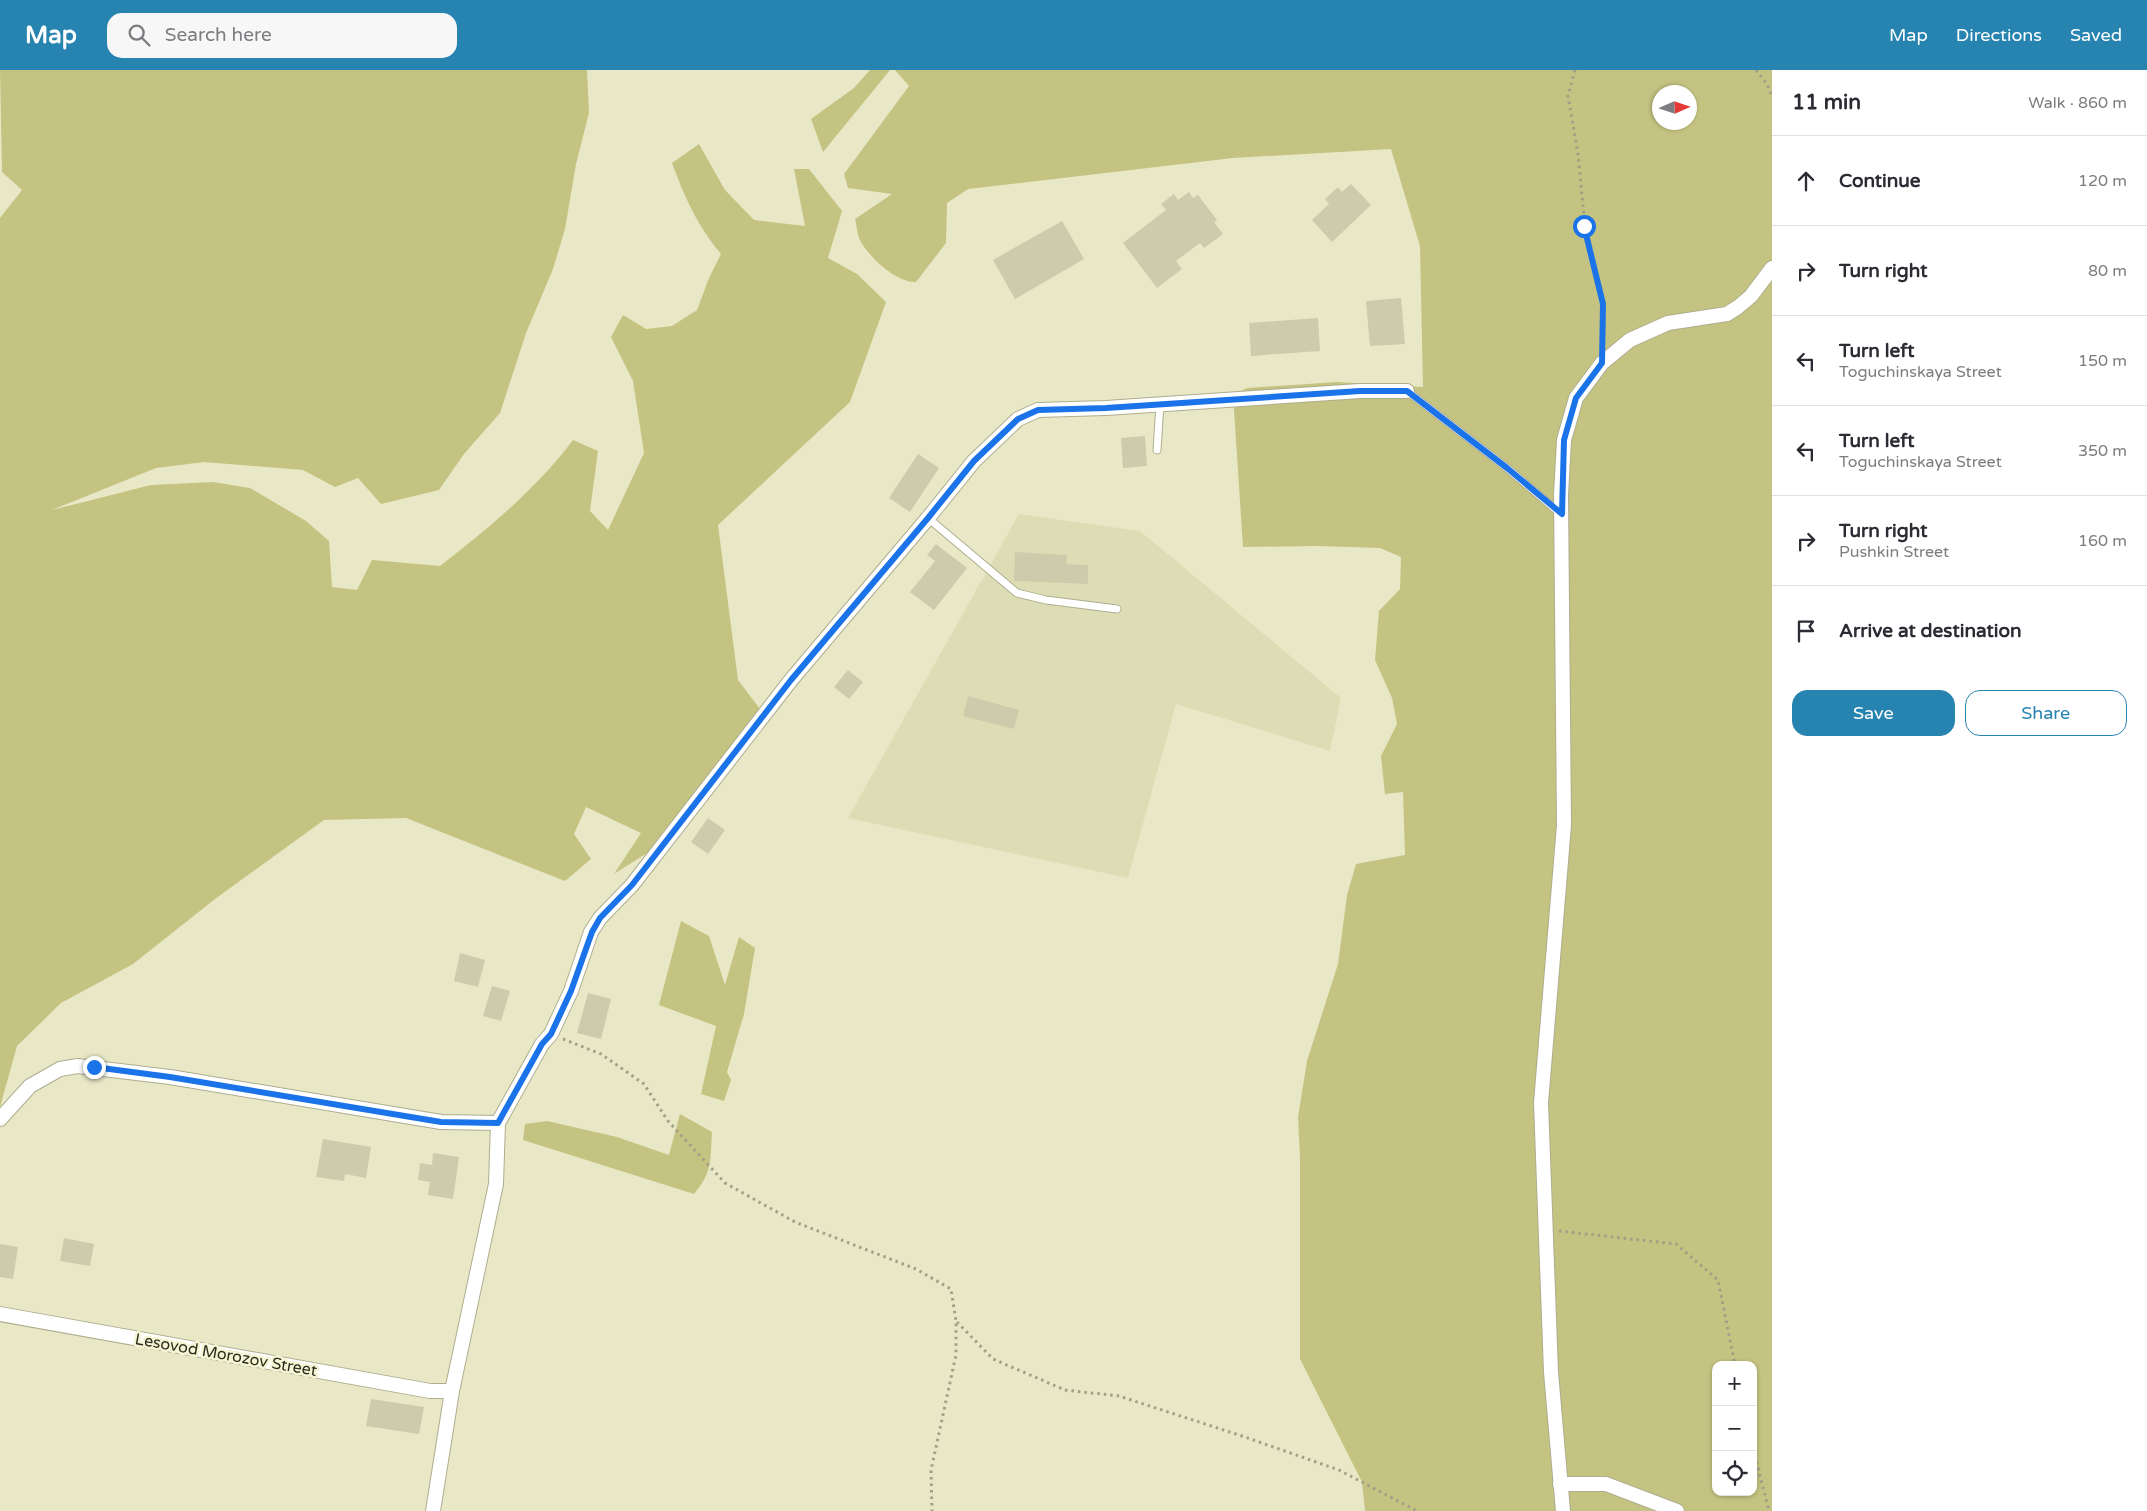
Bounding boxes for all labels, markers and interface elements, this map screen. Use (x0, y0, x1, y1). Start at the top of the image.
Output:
search box (107, 13, 457, 58)
text: Map (25, 21, 77, 50)
icon: search (125, 21, 153, 49)
text: Search here (165, 24, 272, 46)
text: Map (1889, 24, 1928, 46)
text: Directions (1956, 24, 2042, 46)
text: Saved (2070, 24, 2122, 46)
north arrow (1652, 85, 1697, 130)
text: 11 min (1792, 90, 1861, 115)
text: Walk · 860 m (2028, 93, 2127, 113)
icon: ahead (1792, 167, 1820, 195)
text: Continue (1839, 170, 1921, 192)
text: 120 m (2078, 171, 2127, 191)
route start (1573, 215, 1596, 238)
icon: right (1792, 257, 1820, 285)
text: Turn right (1839, 260, 1927, 282)
text: 80 m (2088, 261, 2127, 281)
text: Turn left (1839, 340, 1915, 362)
icon: left (1792, 347, 1820, 375)
text: 150 m (2078, 351, 2127, 371)
text: Toguchinskaya Street (1839, 362, 2002, 382)
text: Turn left (1839, 430, 1915, 452)
icon: left (1792, 437, 1820, 465)
text: 350 m (2078, 441, 2127, 461)
text: Toguchinskaya Street (1839, 452, 2002, 472)
text: Turn right (1839, 520, 1927, 542)
icon: right (1792, 527, 1820, 555)
text: 160 m (2078, 531, 2127, 551)
text: Pushkin Street (1839, 542, 1949, 562)
icon: arrive (1792, 617, 1820, 645)
text: Arrive at destination (1839, 620, 2022, 642)
button: Save (1792, 690, 1955, 736)
button: Share (1965, 690, 2127, 736)
route end (83, 1056, 106, 1079)
street label: Lesovod Morozov Street (133, 1329, 319, 1381)
map controls (1712, 1361, 1757, 1496)
button: + (1712, 1361, 1757, 1406)
button: − (1712, 1406, 1757, 1451)
button: locate (1712, 1451, 1757, 1496)

